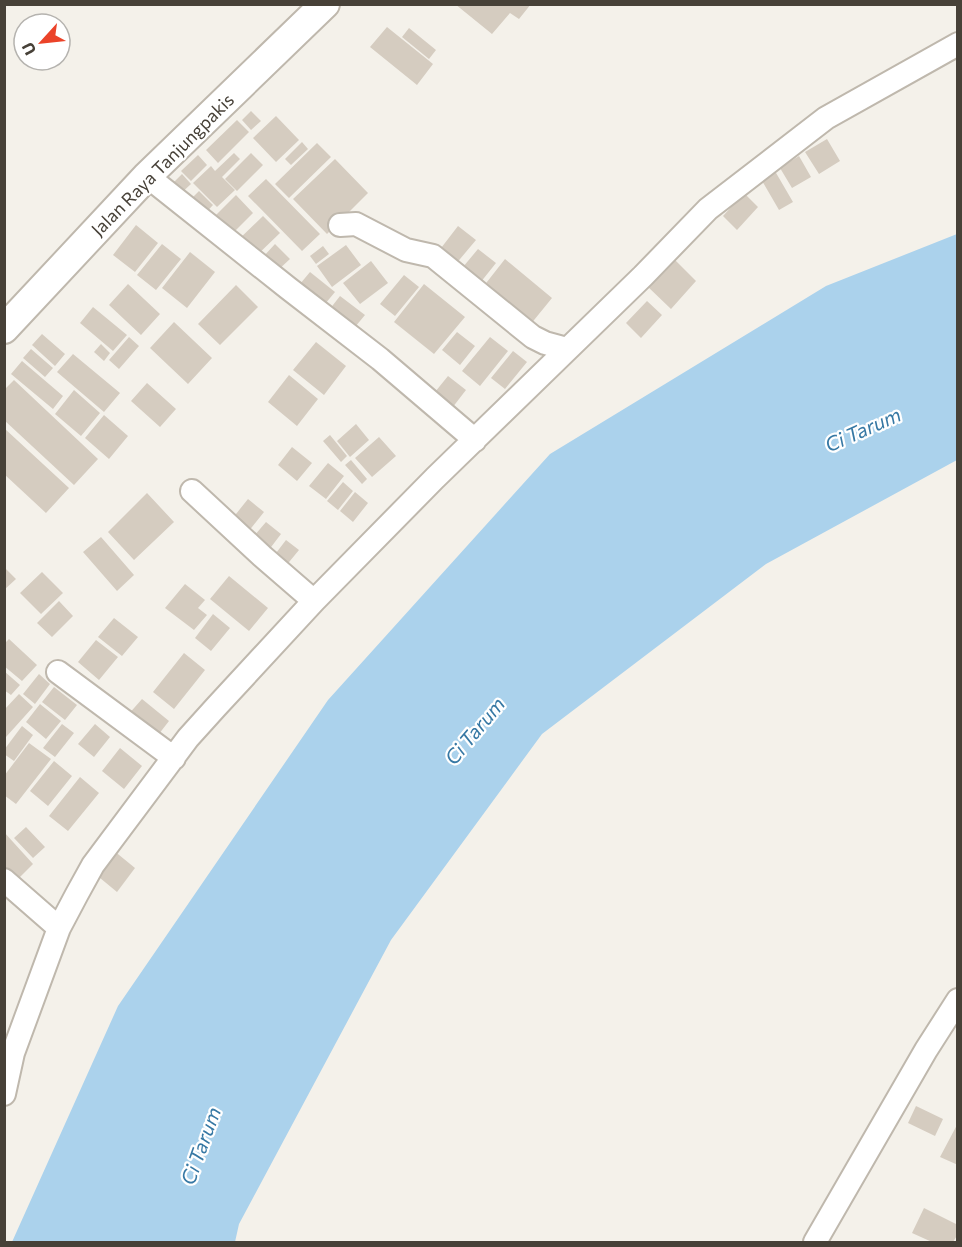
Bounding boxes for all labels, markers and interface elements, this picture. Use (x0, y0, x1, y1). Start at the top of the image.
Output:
north arrow (12, 12, 72, 72)
text: U (17, 40, 39, 59)
street label: Jalan Raya Tanjungpakis (86, 88, 238, 240)
water label: Ci Tarum (821, 402, 904, 456)
water label: Ci Tarum (439, 692, 509, 769)
water label: Ci Tarum (175, 1104, 225, 1188)

